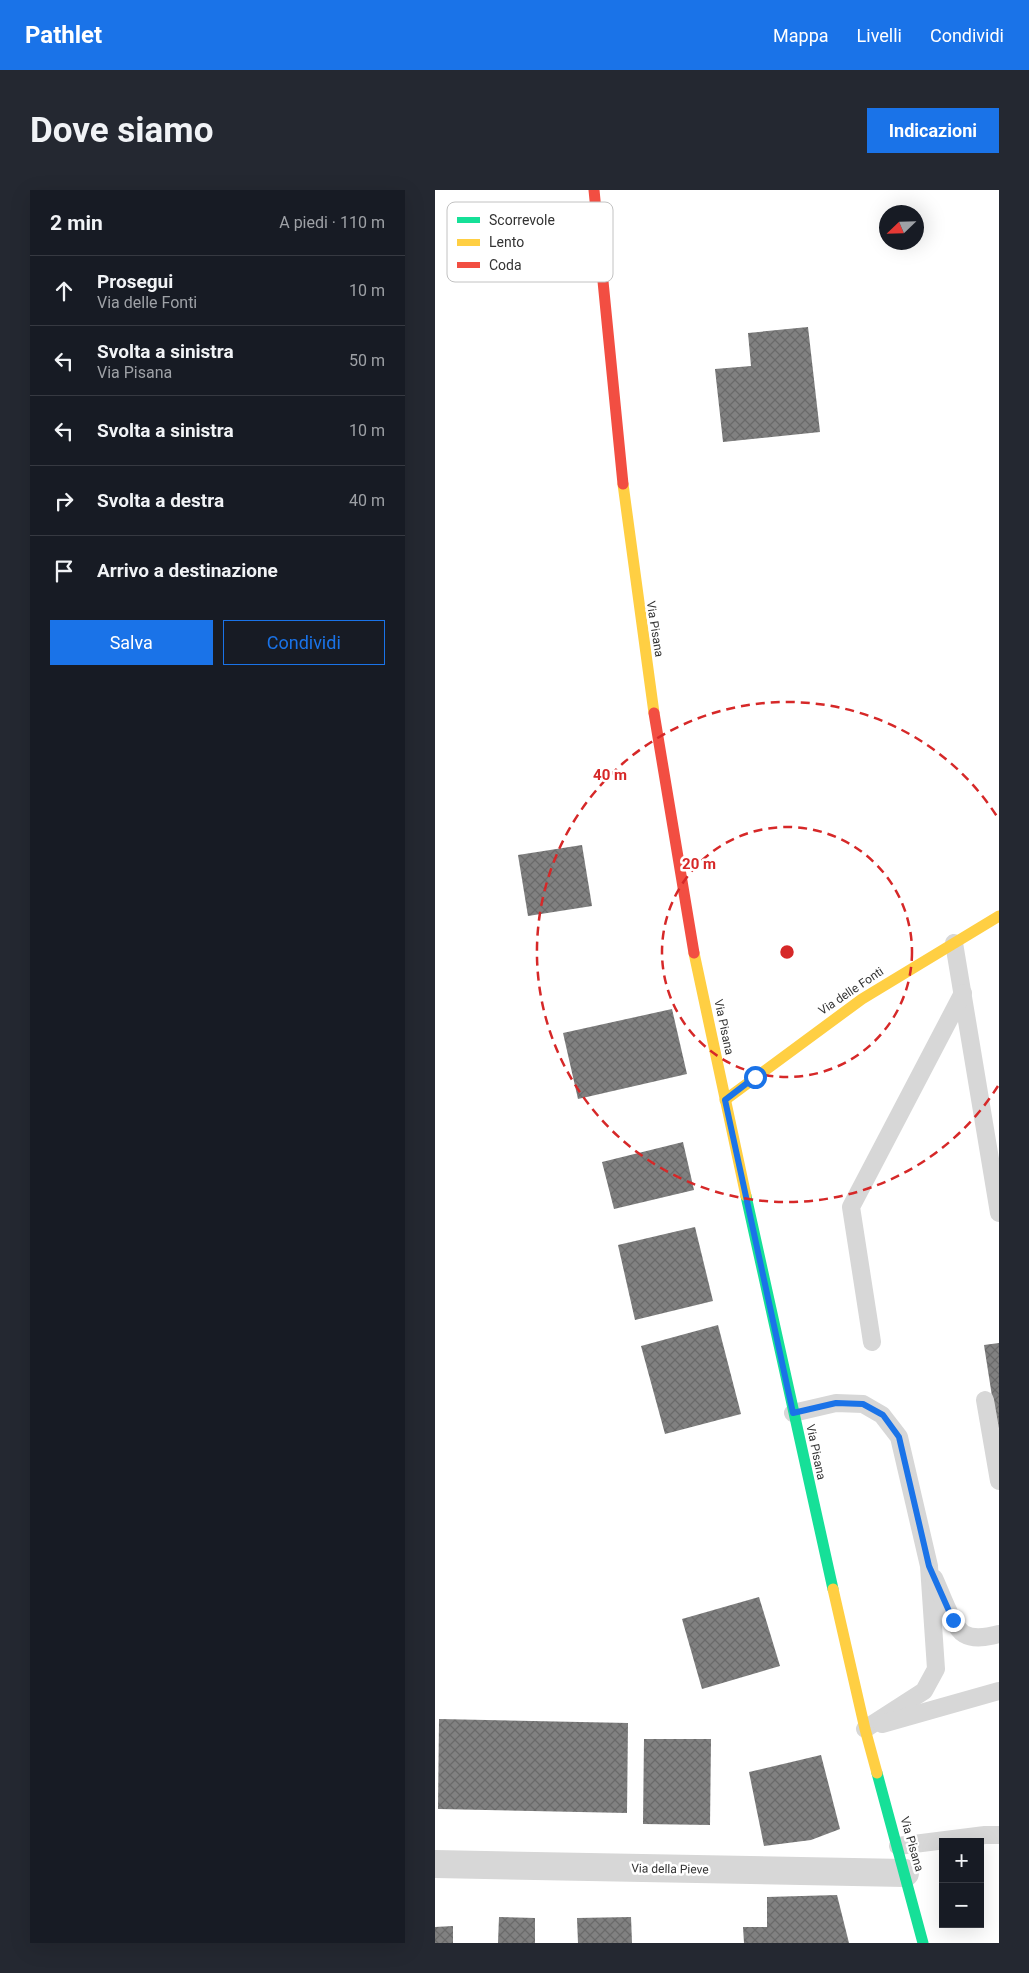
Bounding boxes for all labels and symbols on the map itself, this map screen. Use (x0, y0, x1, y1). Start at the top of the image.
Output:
legend (447, 202, 613, 282)
north arrow (879, 205, 924, 250)
text: Scorrevole (489, 212, 555, 228)
text: Lento (489, 234, 524, 250)
text: Coda (489, 257, 522, 273)
street label: Via Pisana (644, 600, 666, 658)
text: 40 m (593, 766, 627, 784)
text: 20 m (682, 855, 716, 873)
centre of rings (778, 943, 796, 961)
street label: Via delle Fonti (816, 964, 886, 1018)
street label: Via Pisana (711, 998, 737, 1056)
route start (744, 1066, 767, 1089)
street label: Via Pisana (803, 1423, 829, 1481)
route end (942, 1609, 965, 1632)
street label: Via Pisana (897, 1815, 927, 1873)
street label: Via della Pieve (631, 1861, 709, 1877)

